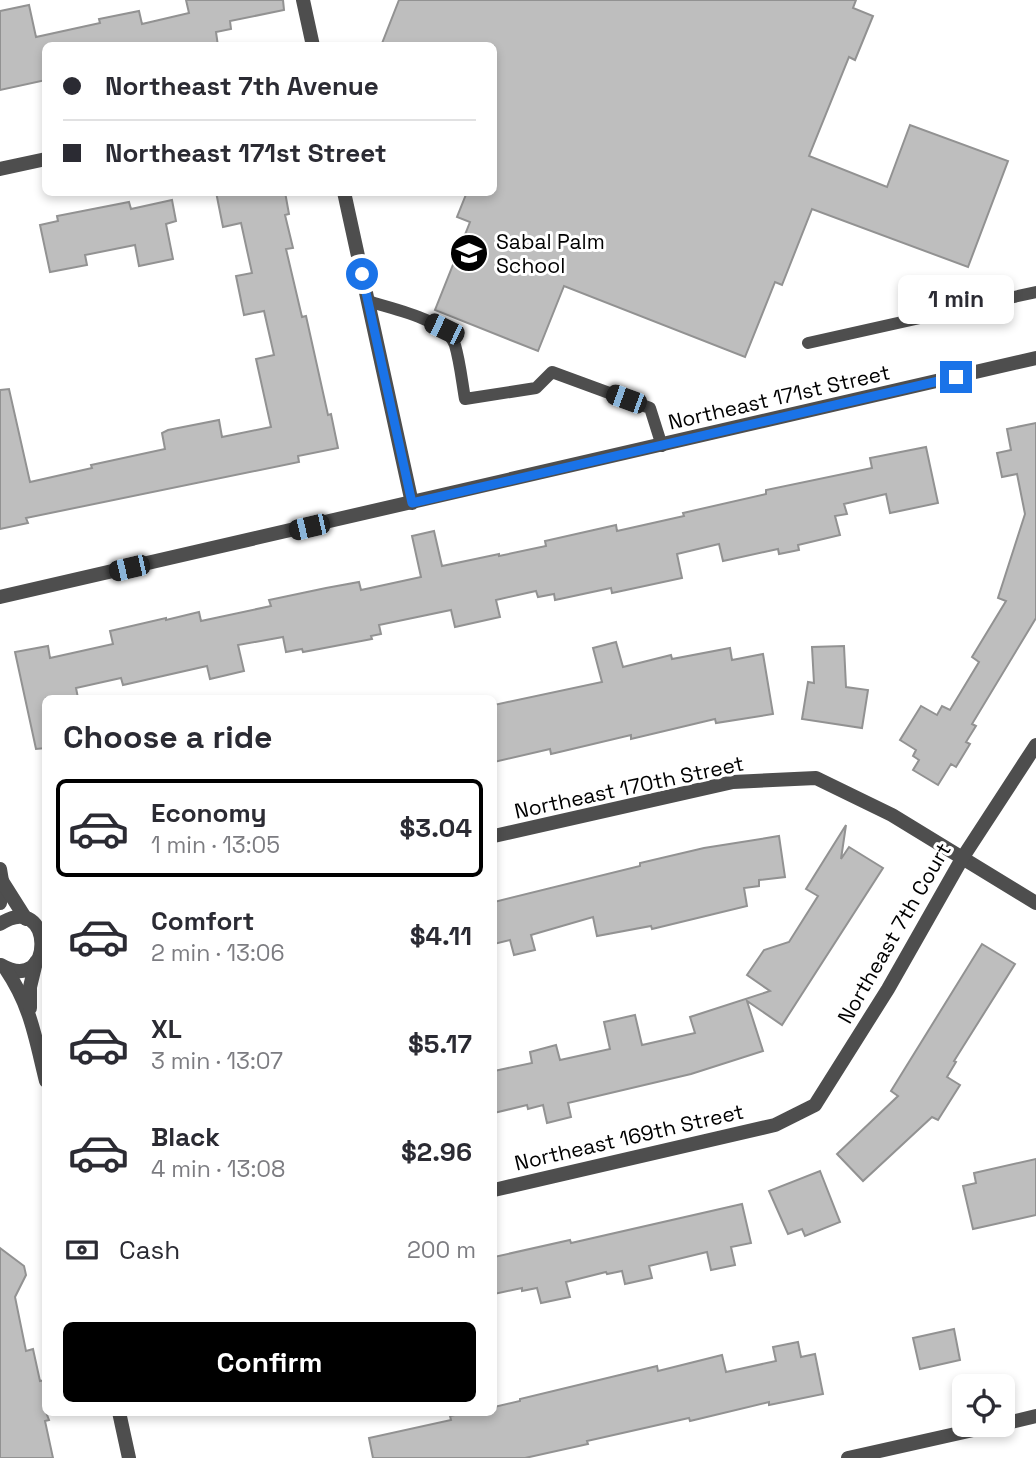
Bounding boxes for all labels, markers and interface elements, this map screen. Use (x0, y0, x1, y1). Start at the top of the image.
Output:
text: Northeast 7th Avenue (105, 69, 379, 103)
text: Northeast 171st Street (105, 136, 387, 170)
place label: Sabal Palm School (496, 228, 605, 279)
school or university icon: Sabal Palm School (448, 232, 490, 274)
route start (346, 258, 378, 290)
callout: 1 min (898, 276, 1014, 324)
text: 1 min (928, 284, 984, 314)
car (421, 310, 468, 348)
street label: Northeast 171st Street (665, 358, 893, 436)
route end (940, 361, 972, 393)
car (603, 382, 650, 416)
car (287, 512, 332, 542)
car (107, 553, 152, 583)
text: Choose a ride (63, 717, 273, 757)
street label: Northeast 170th Street (512, 750, 746, 824)
text: Economy (151, 796, 267, 830)
icon: car (67, 797, 130, 860)
text: $3.04 (400, 811, 472, 845)
text: 1 min · 13:05 (151, 830, 280, 860)
street label: Northeast 7th Court (831, 838, 957, 1028)
text: Comfort (151, 904, 254, 938)
icon: car (67, 905, 130, 968)
text: $4.11 (410, 919, 472, 953)
text: 2 min · 13:06 (151, 938, 285, 968)
text: XL (151, 1012, 182, 1046)
icon: car (67, 1013, 130, 1076)
text: $5.17 (408, 1027, 472, 1061)
text: 3 min · 13:07 (151, 1046, 283, 1076)
street label: Northeast 169th Street (512, 1097, 746, 1177)
text: Black (151, 1120, 220, 1154)
icon: car (67, 1121, 130, 1184)
text: $2.96 (401, 1135, 472, 1169)
text: 4 min · 13:08 (151, 1154, 285, 1184)
icon: cash (63, 1231, 101, 1269)
text: Cash (119, 1233, 180, 1267)
text: 200 m (407, 1235, 476, 1265)
button: Confirm (63, 1322, 476, 1402)
map controls (952, 1374, 1015, 1437)
button: locate (952, 1374, 1015, 1437)

